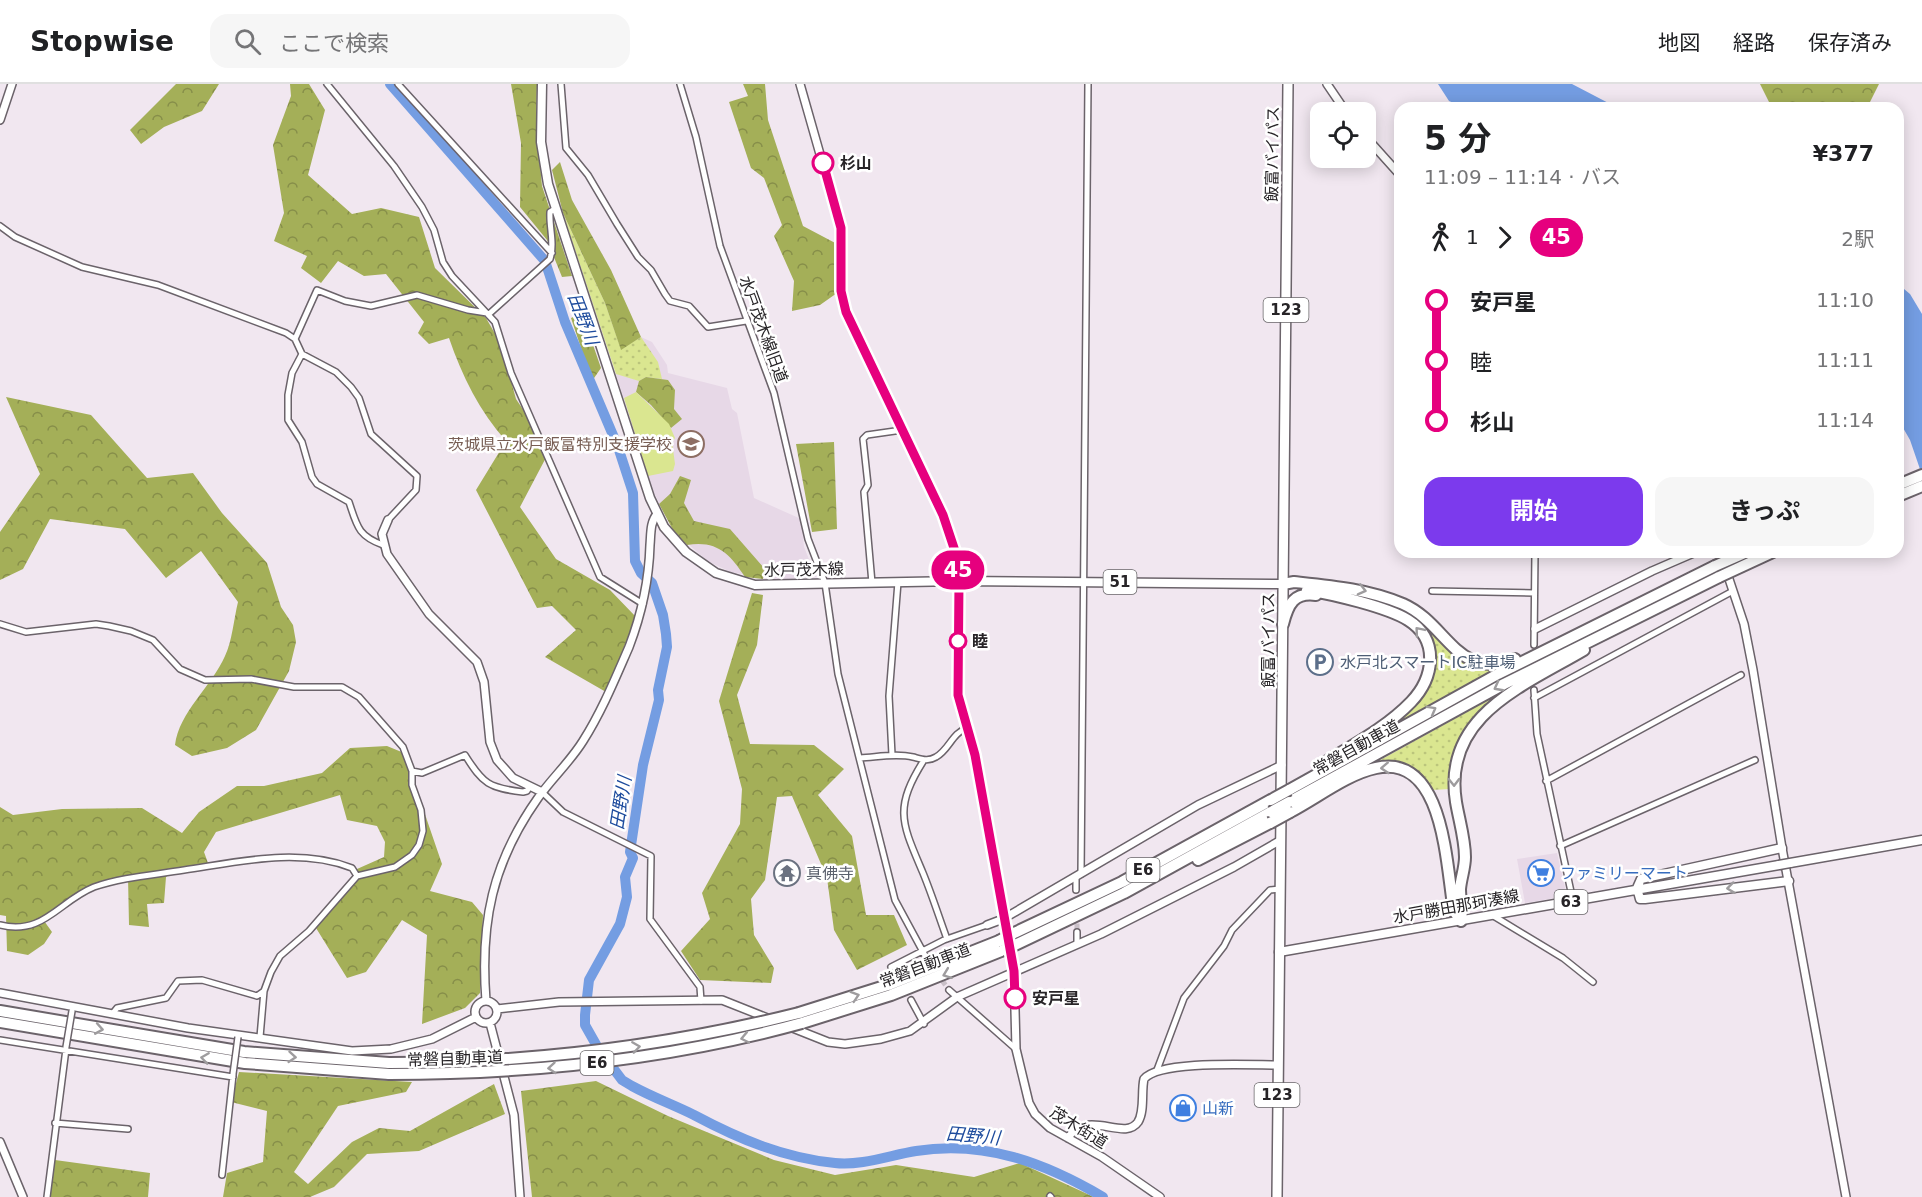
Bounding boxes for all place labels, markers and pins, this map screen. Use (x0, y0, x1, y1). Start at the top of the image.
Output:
marker: 杉山 (812, 152, 834, 174)
place label: 杉山 (840, 154, 872, 173)
school or university icon: 茨城県立水戸飯富特別支援学校 (676, 429, 706, 459)
place label: 茨城県立水戸飯富特別支援学校 (448, 435, 672, 454)
marker: 睦 (949, 632, 967, 650)
place label: 睦 (972, 632, 988, 651)
parking icon: 水戸北スマートIC駐車場 (1305, 647, 1335, 677)
place label: 水戸北スマートIC駐車場 (1340, 653, 1515, 672)
temple icon: 真佛寺 (772, 858, 802, 888)
supermarket icon: ファミリーマート (1526, 858, 1556, 888)
place label: 真佛寺 (806, 864, 854, 883)
place label: ファミリーマート (1560, 864, 1688, 883)
marker: 安戸星 (1004, 987, 1026, 1009)
place label: 安戸星 (1032, 989, 1080, 1008)
shop icon: 山新 (1168, 1093, 1198, 1123)
place label: 山新 (1202, 1099, 1234, 1118)

